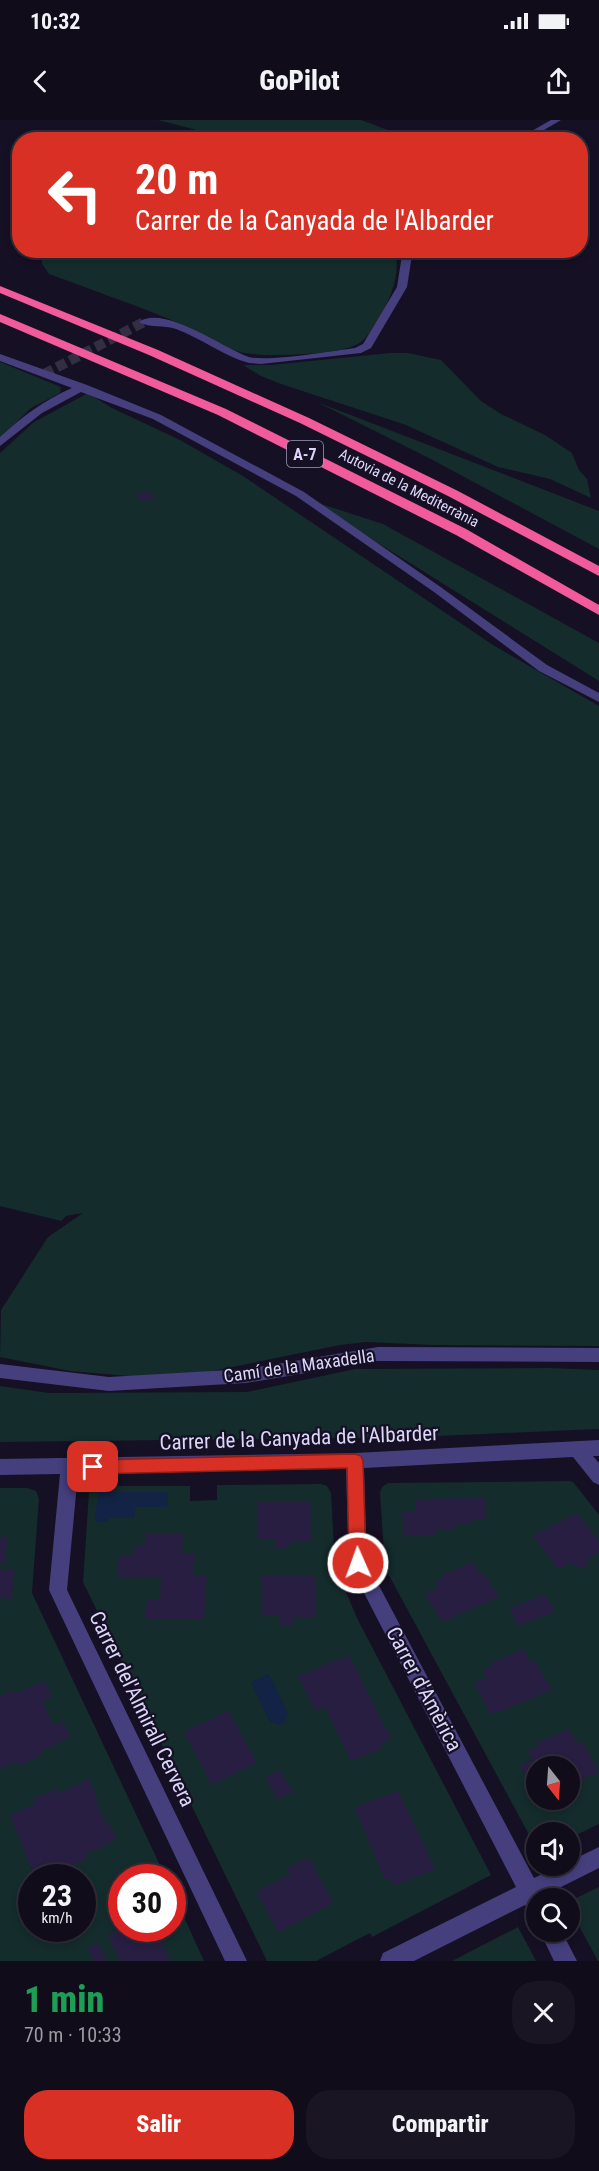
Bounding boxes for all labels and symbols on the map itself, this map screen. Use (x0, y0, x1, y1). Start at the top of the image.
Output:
road number: A-7 (287, 441, 323, 467)
street label: Autovia de la Mediterrània (336, 445, 482, 531)
street label: Camí de la Maxadella (222, 1345, 376, 1386)
street label: Carrer de la Canyada de l'Albarder (159, 1421, 439, 1455)
pin (67, 1441, 118, 1492)
position arrow (326, 1531, 390, 1595)
street label: Carrer del'Almirall Cervera (84, 1607, 200, 1811)
street label: Carrer d'Amèrica (381, 1623, 467, 1755)
north arrow (526, 1756, 580, 1810)
speed limit sign: 30 (108, 1864, 186, 1942)

